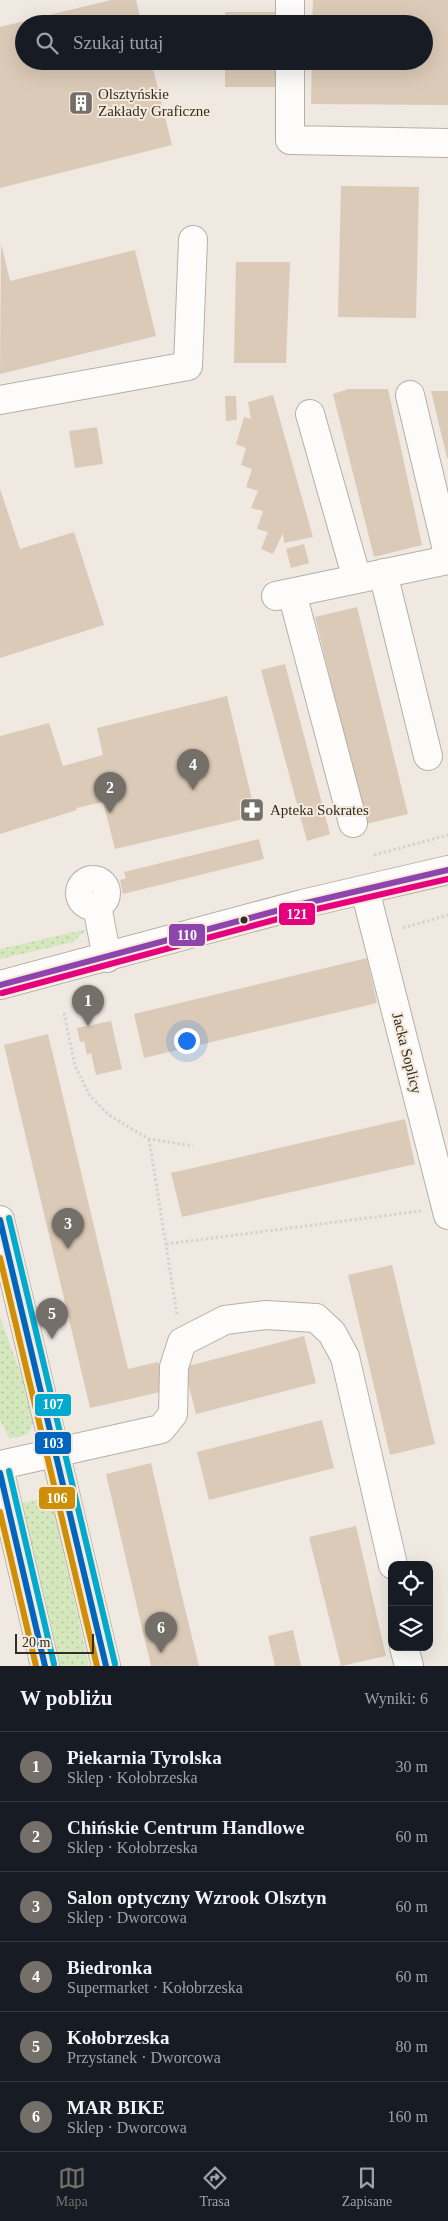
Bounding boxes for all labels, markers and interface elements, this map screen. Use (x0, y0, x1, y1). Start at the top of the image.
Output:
search box (15, 15, 433, 70)
icon: search (33, 29, 61, 57)
text: Szukaj tutaj (73, 32, 163, 53)
place label: Olsztyńskie Zakłady Graficzne (98, 86, 210, 119)
building icon: Olsztyńskie Zakłady Graficzne (68, 90, 94, 116)
pin: 4 (177, 749, 209, 790)
pin: 2 (94, 772, 126, 813)
pharmacy icon: Apteka Sokrates (239, 797, 265, 823)
place label: Apteka Sokrates (270, 802, 369, 818)
line badge: 121 (278, 902, 316, 926)
text: 121 (287, 907, 308, 922)
unlabelled marker (239, 915, 249, 925)
line badge: 110 (168, 923, 206, 947)
text: 110 (177, 928, 197, 943)
pin: 1 (72, 985, 104, 1026)
street label: Jacka Soplicy (389, 1011, 425, 1096)
your location (174, 1028, 200, 1054)
pin: 3 (52, 1208, 84, 1249)
pin: 5 (36, 1298, 68, 1339)
line badge: 107 (34, 1393, 72, 1417)
text: 107 (43, 1397, 64, 1412)
line badge: 103 (34, 1431, 72, 1455)
text: 103 (43, 1436, 64, 1451)
line badge: 106 (38, 1486, 76, 1510)
text: 106 (47, 1491, 68, 1506)
map controls (388, 1561, 433, 1651)
button: locate (388, 1561, 433, 1606)
button: layers (388, 1606, 433, 1651)
pin: 6 (145, 1612, 177, 1653)
scale bar (15, 1631, 94, 1654)
text: 20 m (22, 1635, 50, 1650)
text: W pobliżu (20, 1686, 112, 1710)
text: Wyniki: 6 (365, 1690, 428, 1707)
text: Piekarnia Tyrolska (67, 1747, 222, 1768)
text: 1 (32, 1758, 40, 1775)
text: 30 m (396, 1758, 428, 1775)
text: Sklep · Kołobrzeska (67, 1769, 198, 1786)
text: Chińskie Centrum Handlowe (67, 1817, 305, 1838)
text: 2 (32, 1828, 40, 1845)
text: 60 m (396, 1828, 428, 1845)
text: Sklep · Kołobrzeska (67, 1839, 198, 1856)
text: Salon optyczny Wzrook Olsztyn (67, 1887, 327, 1908)
text: 3 (32, 1898, 40, 1915)
text: 60 m (396, 1898, 428, 1915)
text: Sklep · Dworcowa (67, 1909, 187, 1926)
text: Biedronka (67, 1957, 152, 1978)
text: 4 (32, 1968, 40, 1985)
text: 60 m (396, 1968, 428, 1985)
text: Supermarket · Kołobrzeska (67, 1979, 243, 1996)
text: Kołobrzeska (67, 2027, 169, 2048)
text: 5 (32, 2038, 40, 2055)
text: 80 m (396, 2038, 428, 2055)
text: Przystanek · Dworcowa (67, 2049, 221, 2066)
text: MAR BIKE (67, 2097, 165, 2118)
text: 6 (32, 2108, 40, 2125)
text: 160 m (388, 2108, 428, 2125)
text: Sklep · Dworcowa (67, 2119, 187, 2136)
tab: Mapa (56, 2164, 88, 2210)
tab: Trasa (199, 2164, 230, 2210)
tab: Zapisane (342, 2164, 392, 2210)

